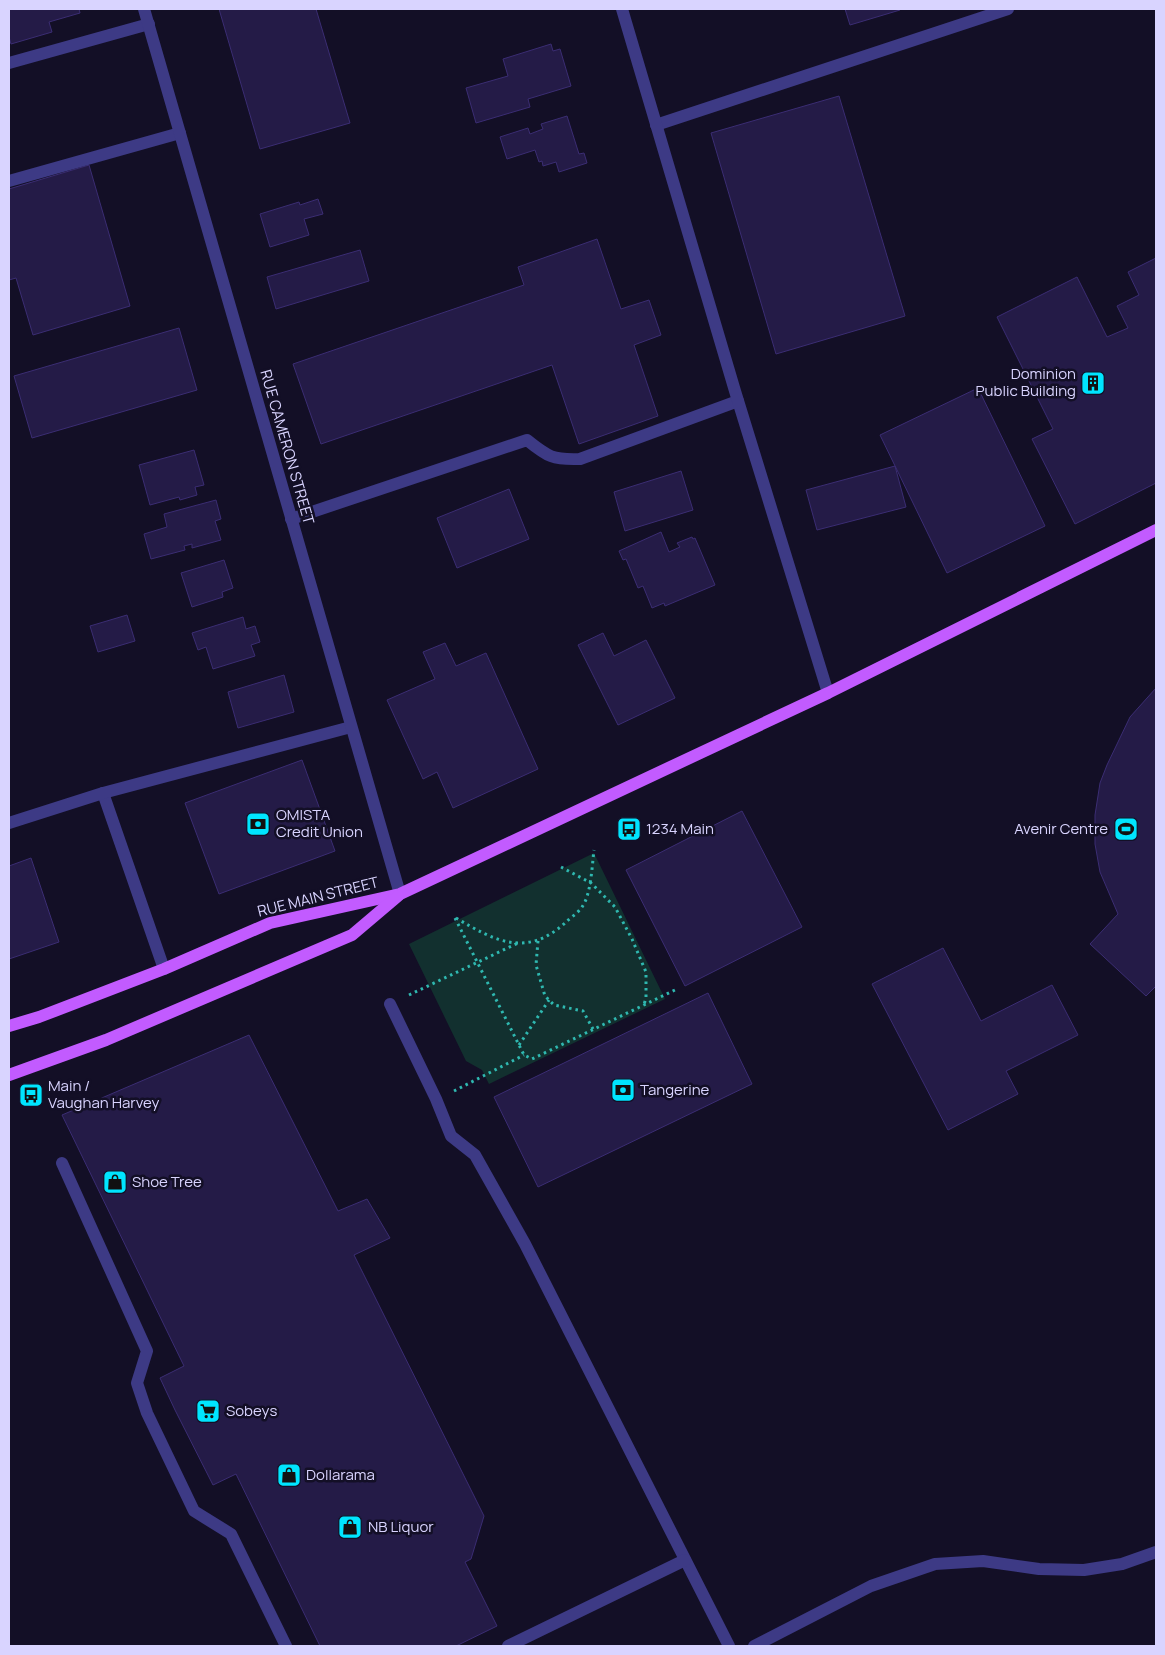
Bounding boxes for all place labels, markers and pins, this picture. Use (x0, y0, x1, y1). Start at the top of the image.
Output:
place label: Dominion Public Building (976, 363, 1076, 401)
building icon: Dominion Public Building (1080, 370, 1106, 396)
place label: OMISTA Credit Union (276, 804, 363, 842)
bank icon: OMISTA Credit Union (245, 811, 271, 837)
bus stop icon: 1234 Main (616, 816, 642, 842)
sports icon: Avenir Centre (1113, 816, 1139, 842)
place label: 1234 Main (646, 818, 714, 839)
place label: Avenir Centre (1014, 818, 1108, 839)
place label: Main / Vaughan Harvey (48, 1075, 160, 1113)
bank icon: Tangerine (610, 1077, 636, 1103)
place label: Tangerine (640, 1079, 710, 1100)
bus stop icon: Main / Vaughan Harvey (18, 1082, 44, 1108)
shop icon: Shoe Tree (102, 1169, 128, 1195)
place label: Shoe Tree (132, 1171, 202, 1192)
supermarket icon: Sobeys (195, 1398, 221, 1424)
place label: Sobeys (226, 1400, 278, 1421)
shop icon: Dollarama (276, 1462, 302, 1488)
place label: Dollarama (306, 1464, 375, 1485)
shop icon: NB Liquor (337, 1514, 363, 1540)
place label: NB Liquor (368, 1516, 434, 1537)

